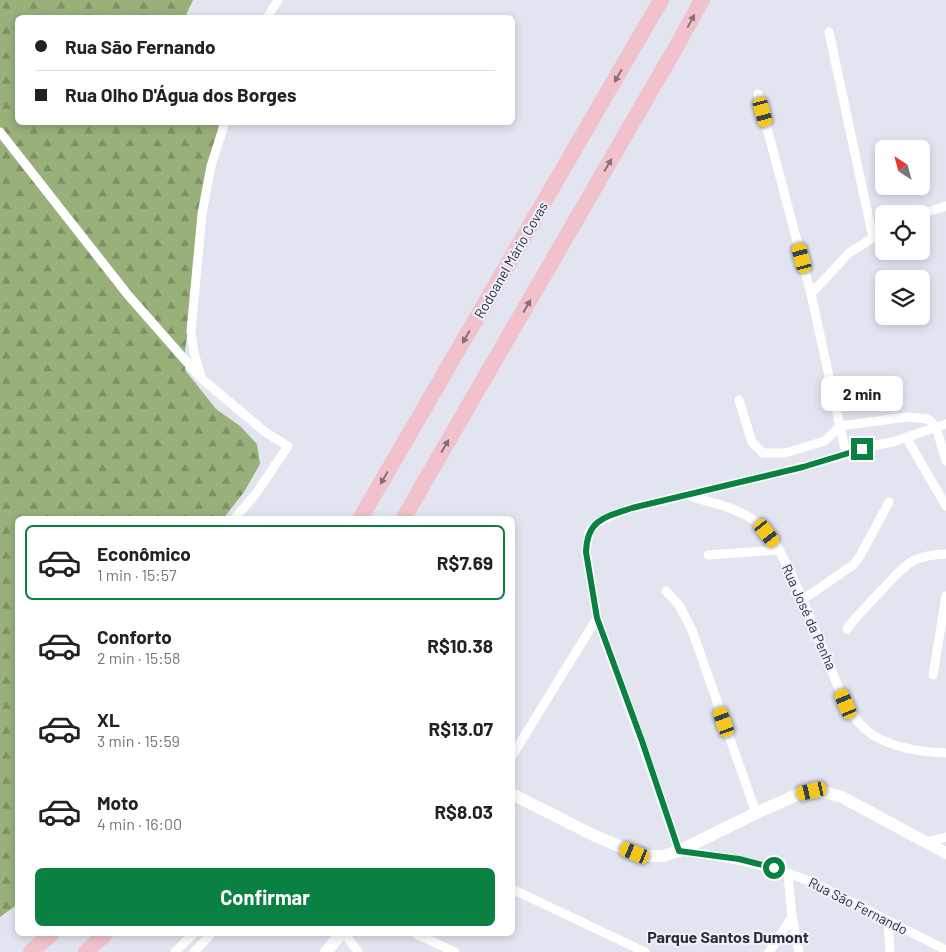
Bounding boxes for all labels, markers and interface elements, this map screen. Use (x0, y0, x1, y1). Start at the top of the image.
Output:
one-way arrow (687, 14, 695, 28)
text: Rua São Fernando (65, 35, 216, 58)
one-way arrow (614, 70, 623, 83)
text: Rua Olho D'Água dos Borges (65, 83, 297, 106)
car (751, 96, 774, 128)
north arrow (875, 140, 930, 195)
map controls (875, 140, 930, 325)
one-way arrow (604, 158, 613, 172)
street label: Rodoanel Mário Covas (470, 198, 551, 321)
button: locate (875, 205, 930, 260)
car (790, 242, 813, 274)
button: layers (875, 270, 930, 325)
one-way arrow (522, 299, 531, 312)
one-way arrow (461, 331, 470, 344)
callout: 2 min (821, 376, 903, 412)
text: 2 min (843, 384, 881, 403)
route end (851, 438, 873, 460)
one-way arrow (441, 440, 450, 453)
one-way arrow (379, 471, 388, 484)
car (751, 517, 782, 549)
icon: car (37, 540, 82, 585)
text: Econômico (97, 542, 191, 565)
text: R$7.69 (437, 551, 493, 574)
street label: Rua José da Penha (778, 561, 840, 672)
text: 1 min · 15:57 (97, 565, 177, 584)
icon: car (37, 623, 82, 668)
text: Conforto (97, 625, 172, 648)
text: R$10.38 (427, 634, 493, 657)
text: 2 min · 15:58 (97, 648, 180, 667)
car (833, 687, 858, 721)
car (711, 705, 736, 739)
icon: car (37, 706, 82, 751)
text: XL (97, 708, 120, 731)
text: R$13.07 (429, 717, 493, 740)
text: 3 min · 15:59 (97, 731, 180, 750)
car (795, 780, 828, 802)
icon: car (37, 789, 82, 834)
text: Moto (97, 791, 139, 814)
text: R$8.03 (434, 800, 493, 823)
text: 4 min · 16:00 (97, 814, 182, 833)
car (618, 840, 651, 866)
route start (763, 857, 785, 879)
button: Confirmar (35, 868, 495, 926)
street label: Rua São Fernando (806, 873, 911, 938)
district label: Parque Santos Dumont (647, 927, 809, 946)

